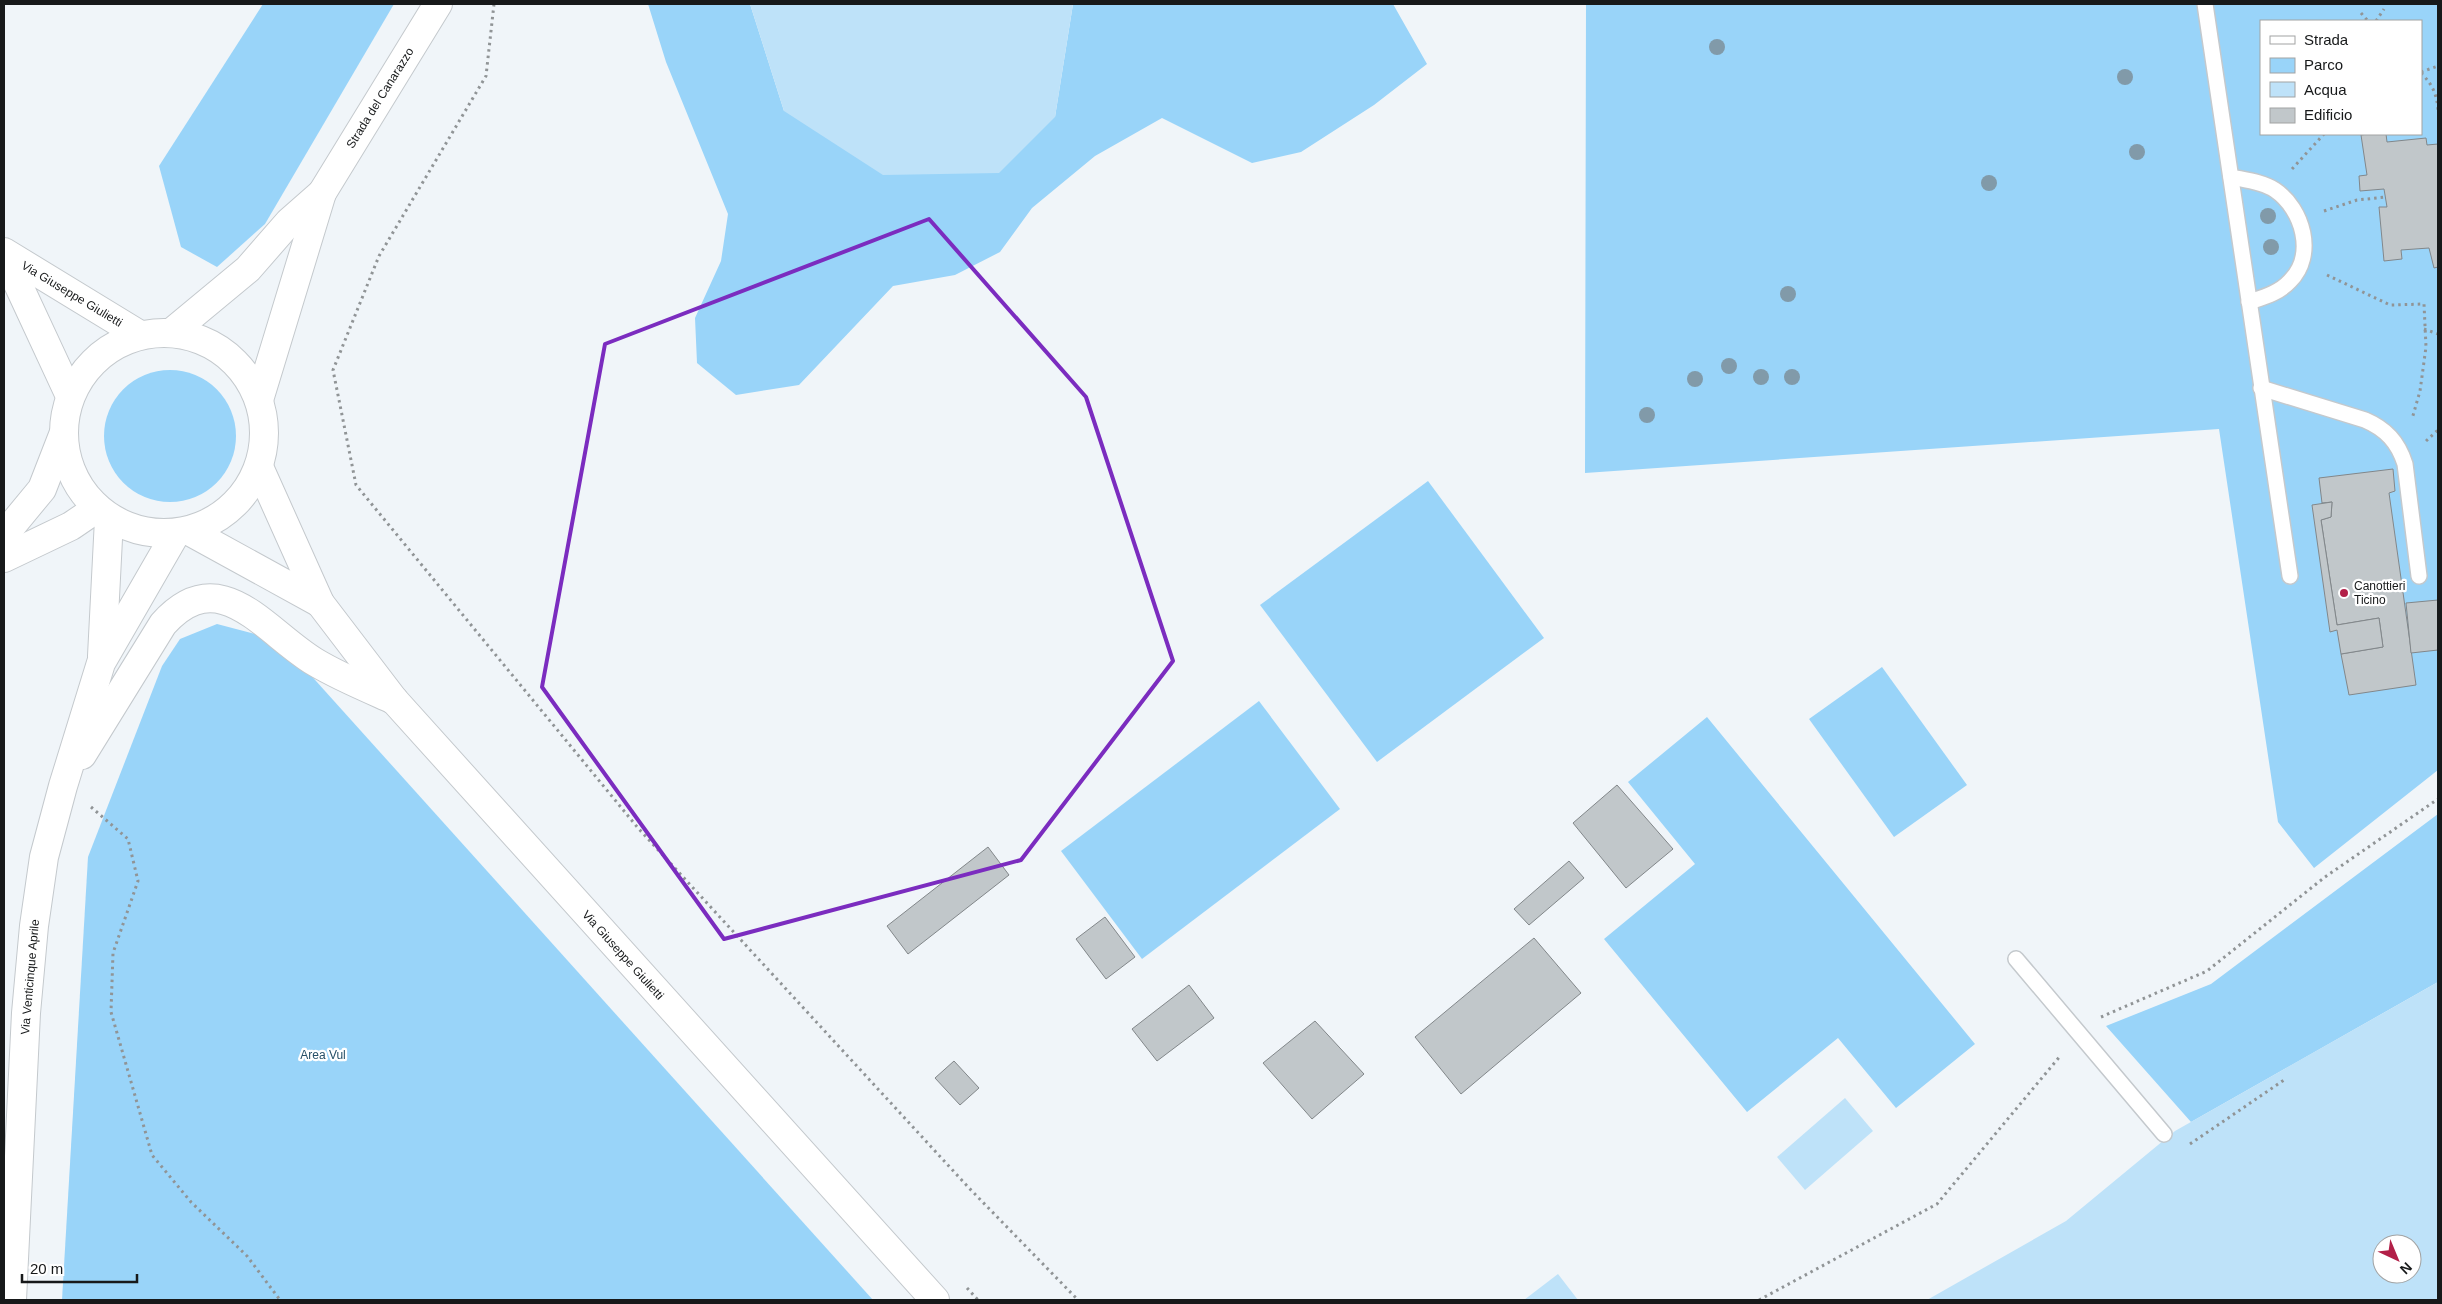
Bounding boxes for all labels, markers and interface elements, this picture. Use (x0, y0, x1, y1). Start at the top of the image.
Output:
legend (2260, 20, 2422, 135)
text: Strada (2304, 31, 2349, 48)
street label: Strada del Canarazzo (343, 45, 417, 151)
text: Parco (2304, 56, 2343, 73)
text: Acqua (2304, 81, 2347, 98)
text: Edificio (2304, 106, 2352, 123)
street label: Via Giuseppe Giulietti (19, 258, 125, 330)
place label: Canottieri Ticino (2354, 579, 2405, 607)
marker: Canottieri Ticino (2338, 587, 2350, 599)
street label: Via Giuseppe Giulietti (579, 908, 667, 1002)
street label: Via Venticinque Aprile (18, 918, 42, 1035)
park label: Area Vul (300, 1048, 346, 1062)
north arrow (2372, 1234, 2422, 1284)
scale bar (22, 1252, 138, 1284)
text: N (2397, 1259, 2415, 1278)
text: 20 m (30, 1260, 63, 1277)

